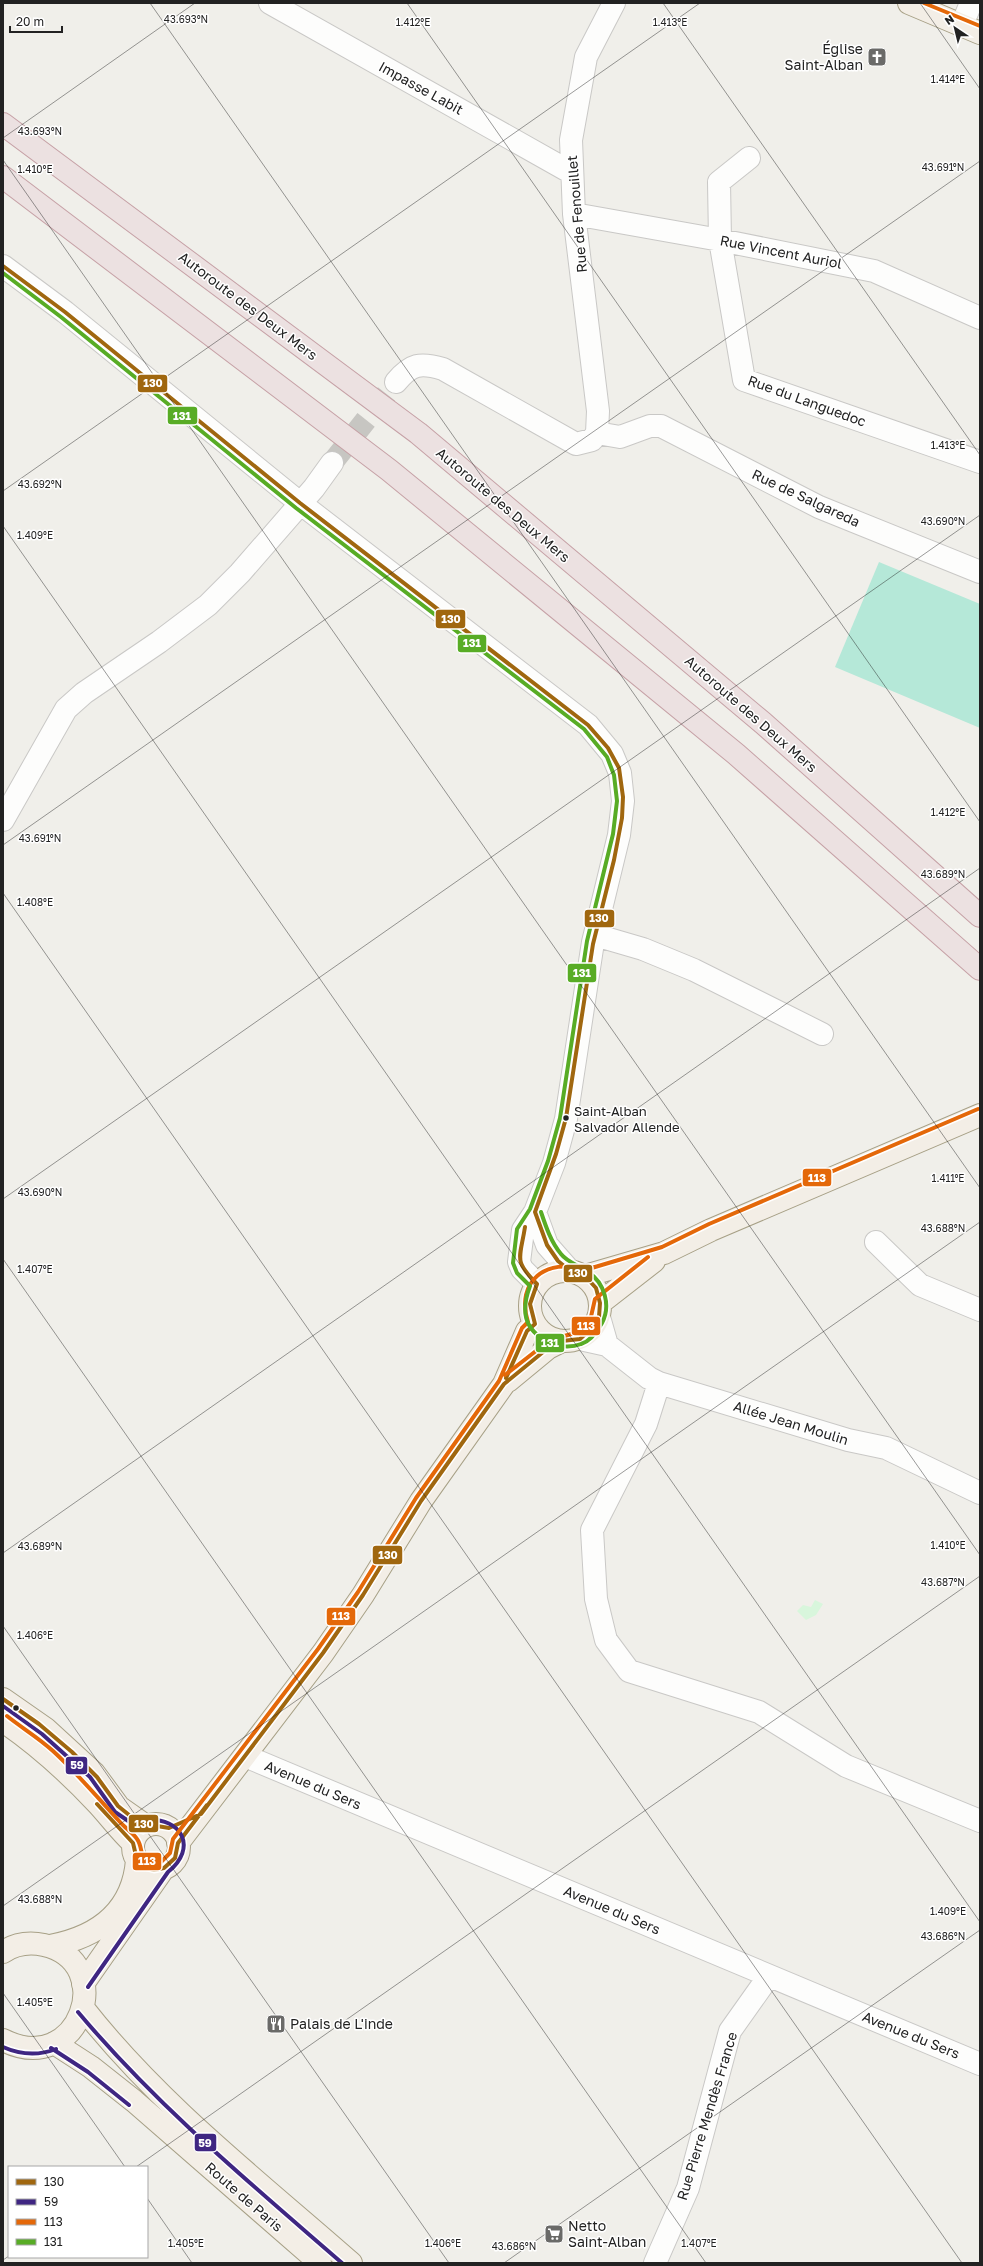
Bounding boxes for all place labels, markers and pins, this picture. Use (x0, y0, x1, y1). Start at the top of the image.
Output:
place label: Église Saint-Alban (785, 40, 863, 73)
church icon: Église Saint-Alban (866, 46, 888, 68)
place label: Saint-Alban Salvador Allende (574, 1103, 680, 1135)
marker: Saint-Alban Salvador Allende (561, 1113, 571, 1123)
unlabelled marker (11, 1703, 21, 1713)
restaurant icon: Palais de L'inde (265, 2013, 287, 2035)
place label: Palais de L'inde (290, 2015, 393, 2032)
place label: Netto Saint-Alban (568, 2217, 646, 2250)
supermarket icon: Netto Saint-Alban (543, 2223, 565, 2245)

